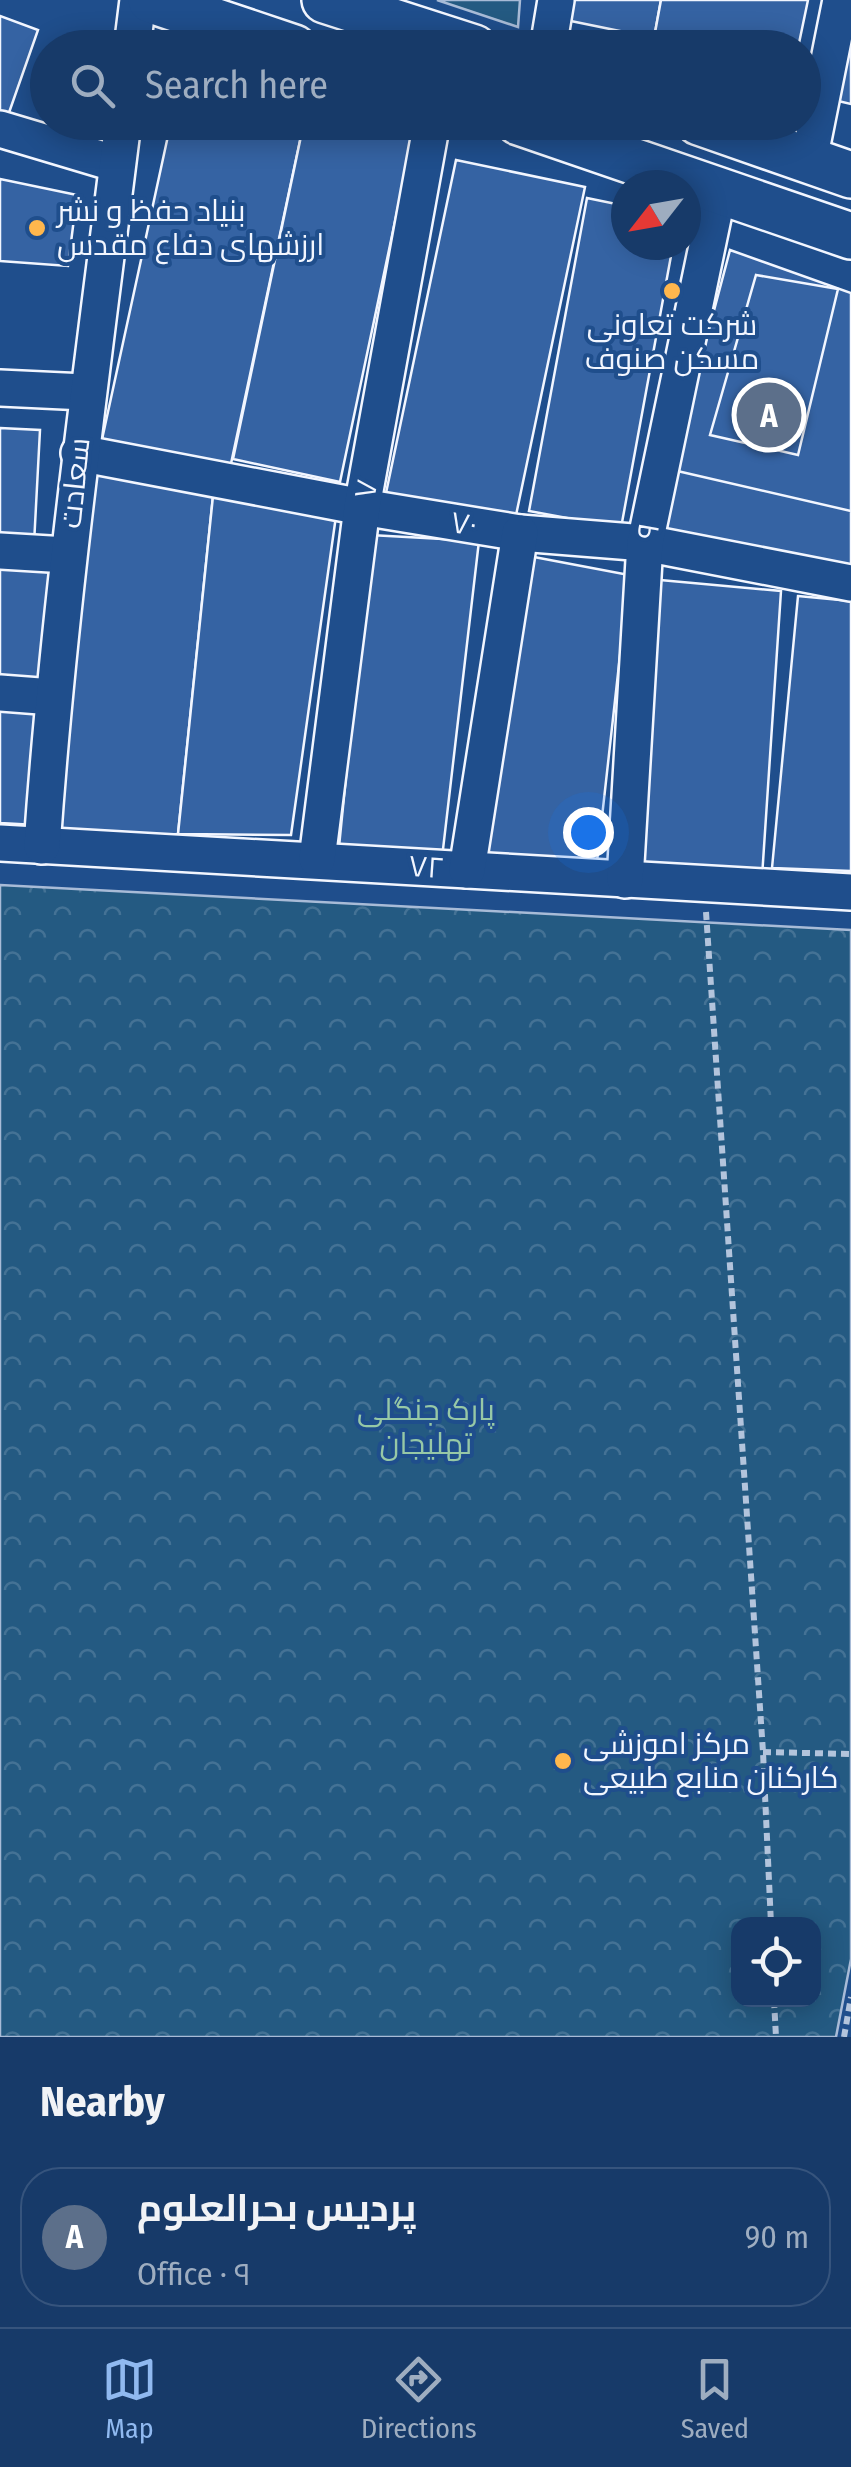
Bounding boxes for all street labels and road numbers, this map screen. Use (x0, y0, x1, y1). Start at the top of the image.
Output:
street label: سعادت (52, 436, 98, 530)
street label: ۷ (347, 477, 385, 501)
street label: ۷۰ (448, 504, 480, 544)
street label: ۹ (629, 520, 667, 542)
street label: ۷۲ (408, 848, 444, 886)

